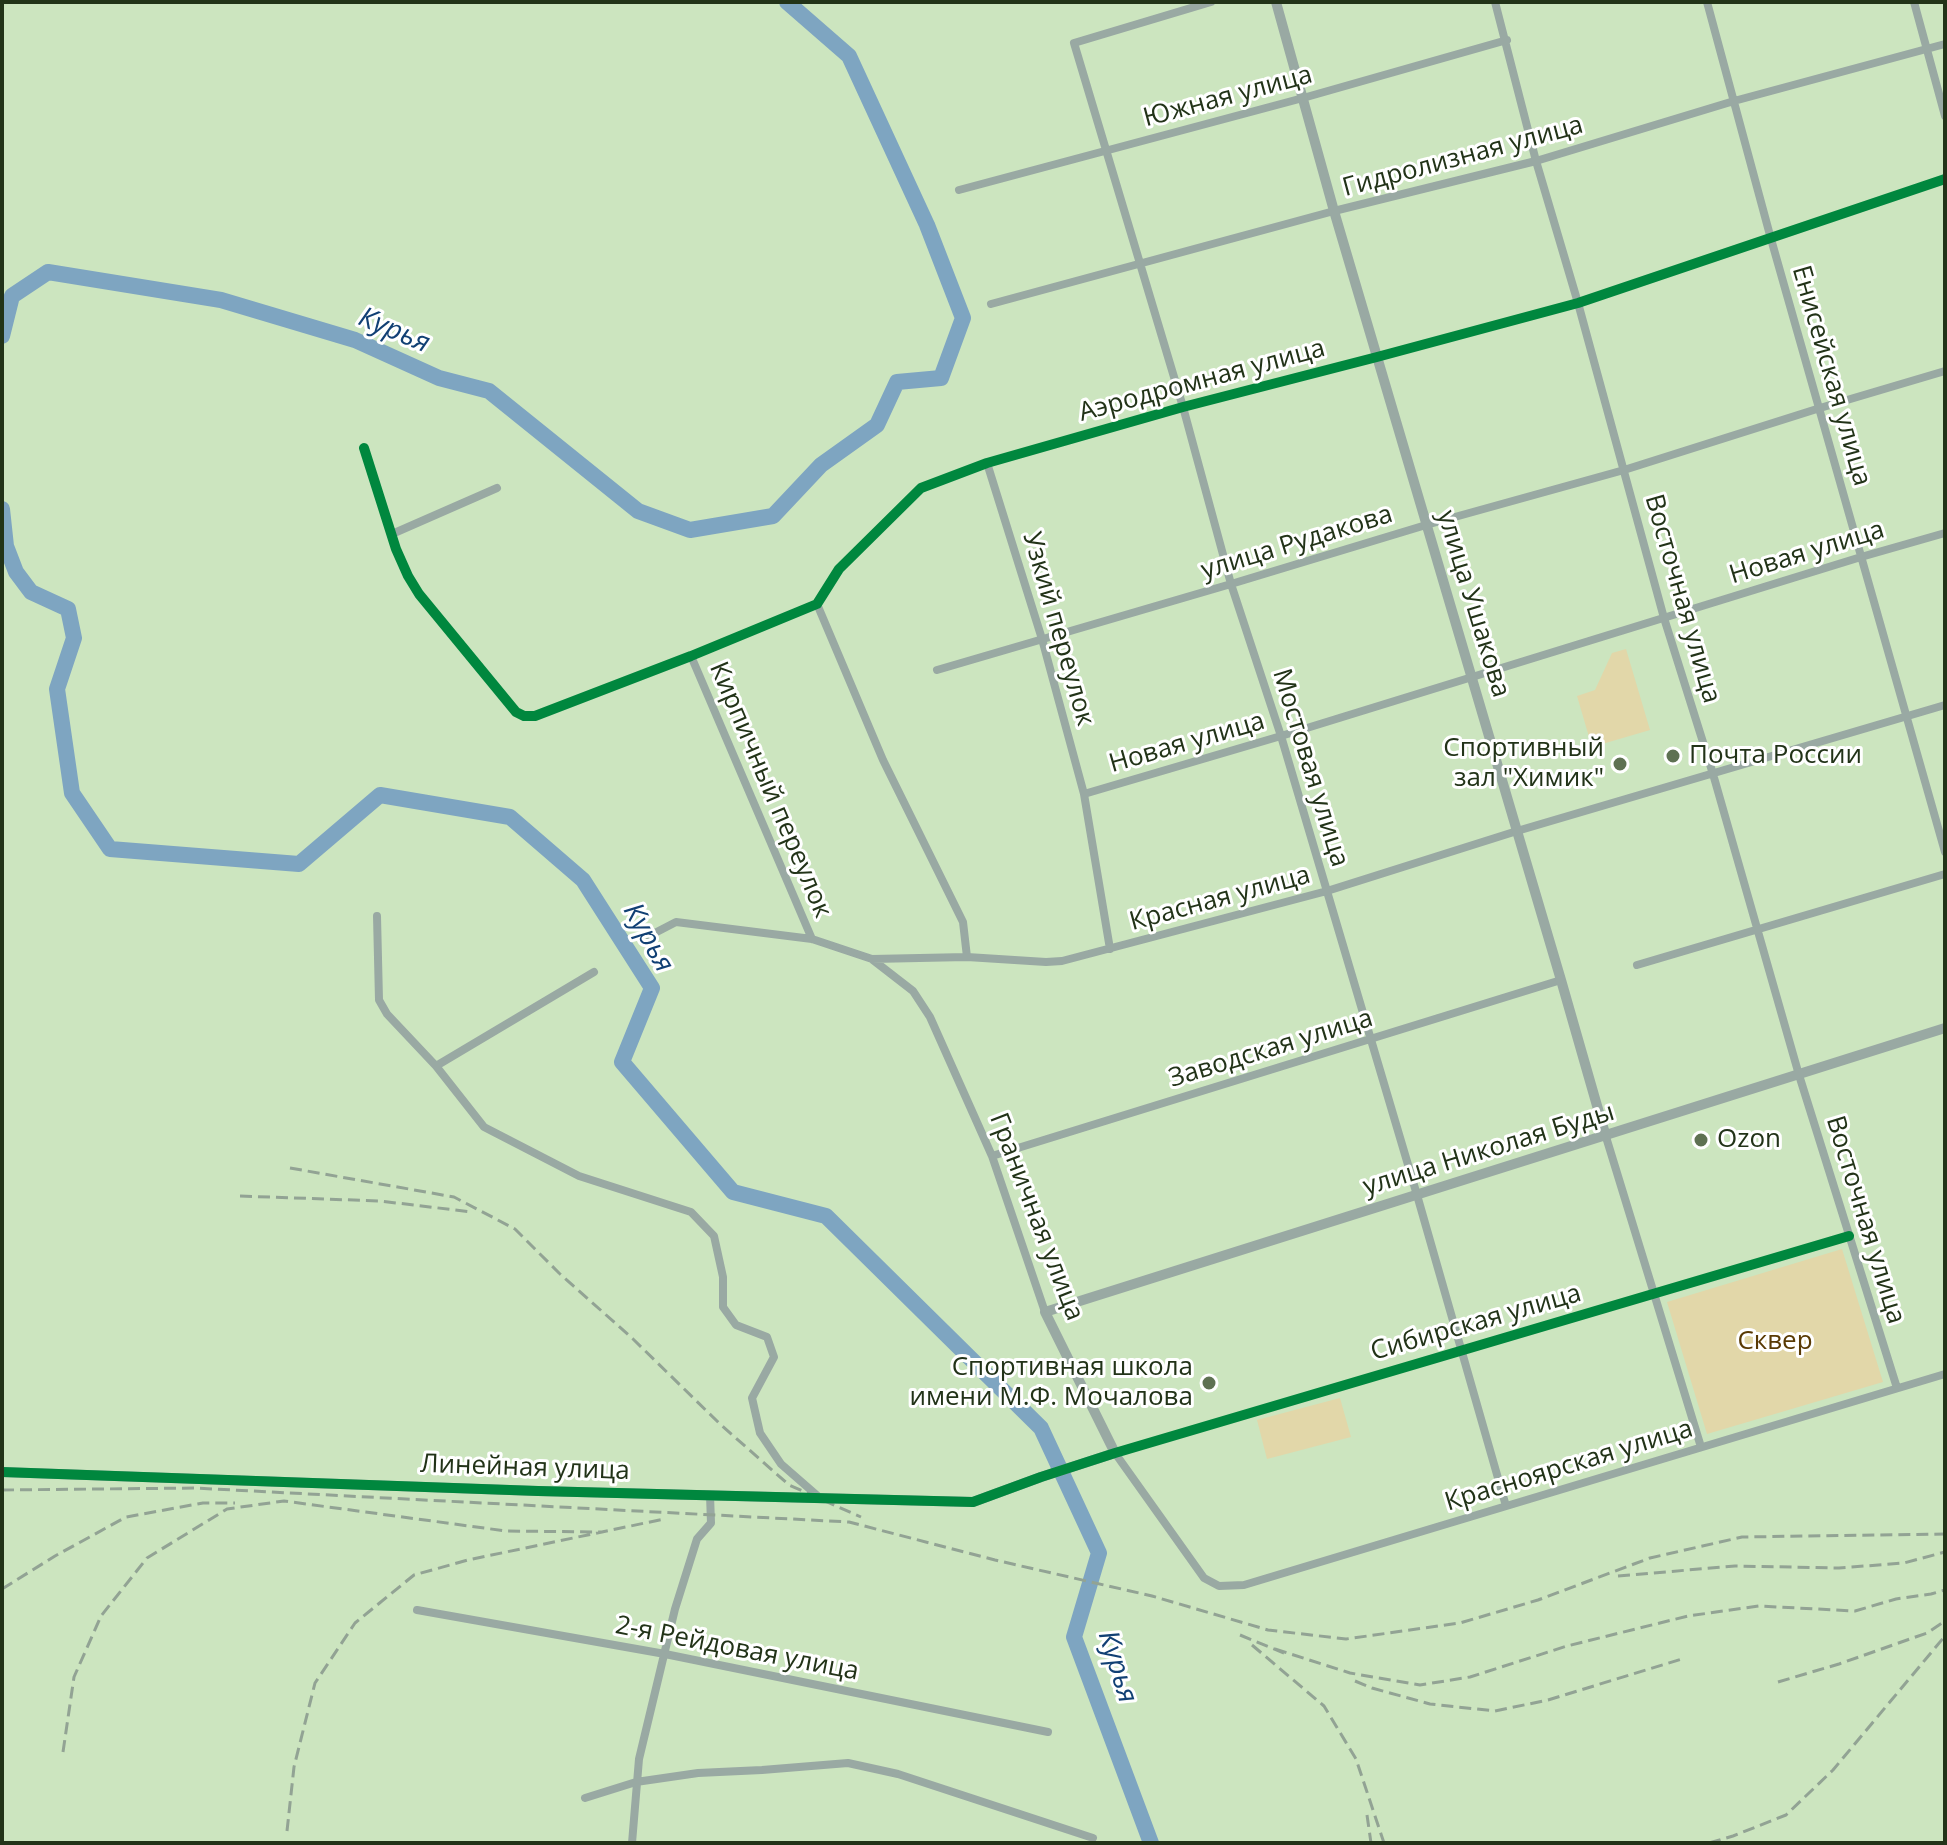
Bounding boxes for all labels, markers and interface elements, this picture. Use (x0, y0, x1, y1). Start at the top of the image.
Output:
street label: Южная улица (1140, 59, 1316, 135)
street label: Гидролизная улица (1339, 110, 1587, 204)
street label: Енисейская улица (1785, 262, 1877, 490)
water label: Курья (353, 301, 435, 361)
street label: Аэродромная улица (1075, 333, 1329, 429)
street label: Восточная улица (1637, 491, 1727, 707)
street label: улица Рудакова (1198, 499, 1396, 587)
street label: улица Ушакова (1430, 507, 1516, 701)
street label: Новая улица (1726, 515, 1888, 591)
street label: Узкий переулок (1015, 529, 1101, 729)
street label: Кирпичный переулок (702, 658, 838, 922)
street label: Мостовая улица (1265, 665, 1355, 871)
street label: Новая улица (1106, 706, 1268, 780)
place label: Спортивный зал "Химик" (1443, 733, 1604, 794)
place label: Почта России (1689, 740, 1862, 772)
marker: Почта России (1664, 747, 1682, 765)
marker: Спортивный зал "Химик" (1611, 755, 1629, 773)
street label: Красная улица (1126, 860, 1314, 938)
water label: Курья (615, 897, 681, 979)
street label: Заводская улица (1165, 1003, 1377, 1095)
street label: улица Николая Буды (1360, 1097, 1618, 1203)
street label: Граничная улица (982, 1109, 1090, 1325)
street label: Восточная улица (1819, 1112, 1911, 1328)
place label: Ozon (1717, 1124, 1781, 1156)
marker: Ozon (1692, 1131, 1710, 1149)
street label: Сибирская улица (1367, 1278, 1585, 1368)
park label: Сквер (1737, 1326, 1813, 1358)
place label: Спортивная школа имени М.Ф. Мочалова (909, 1352, 1193, 1414)
marker: Спортивная школа имени М.Ф. Мочалова (1200, 1374, 1218, 1392)
street label: Красноярская улица (1441, 1413, 1697, 1519)
street label: Линейная улица (420, 1449, 630, 1487)
street label: 2-я Рейдовая улица (613, 1610, 861, 1688)
water label: Курья (1090, 1627, 1144, 1707)

